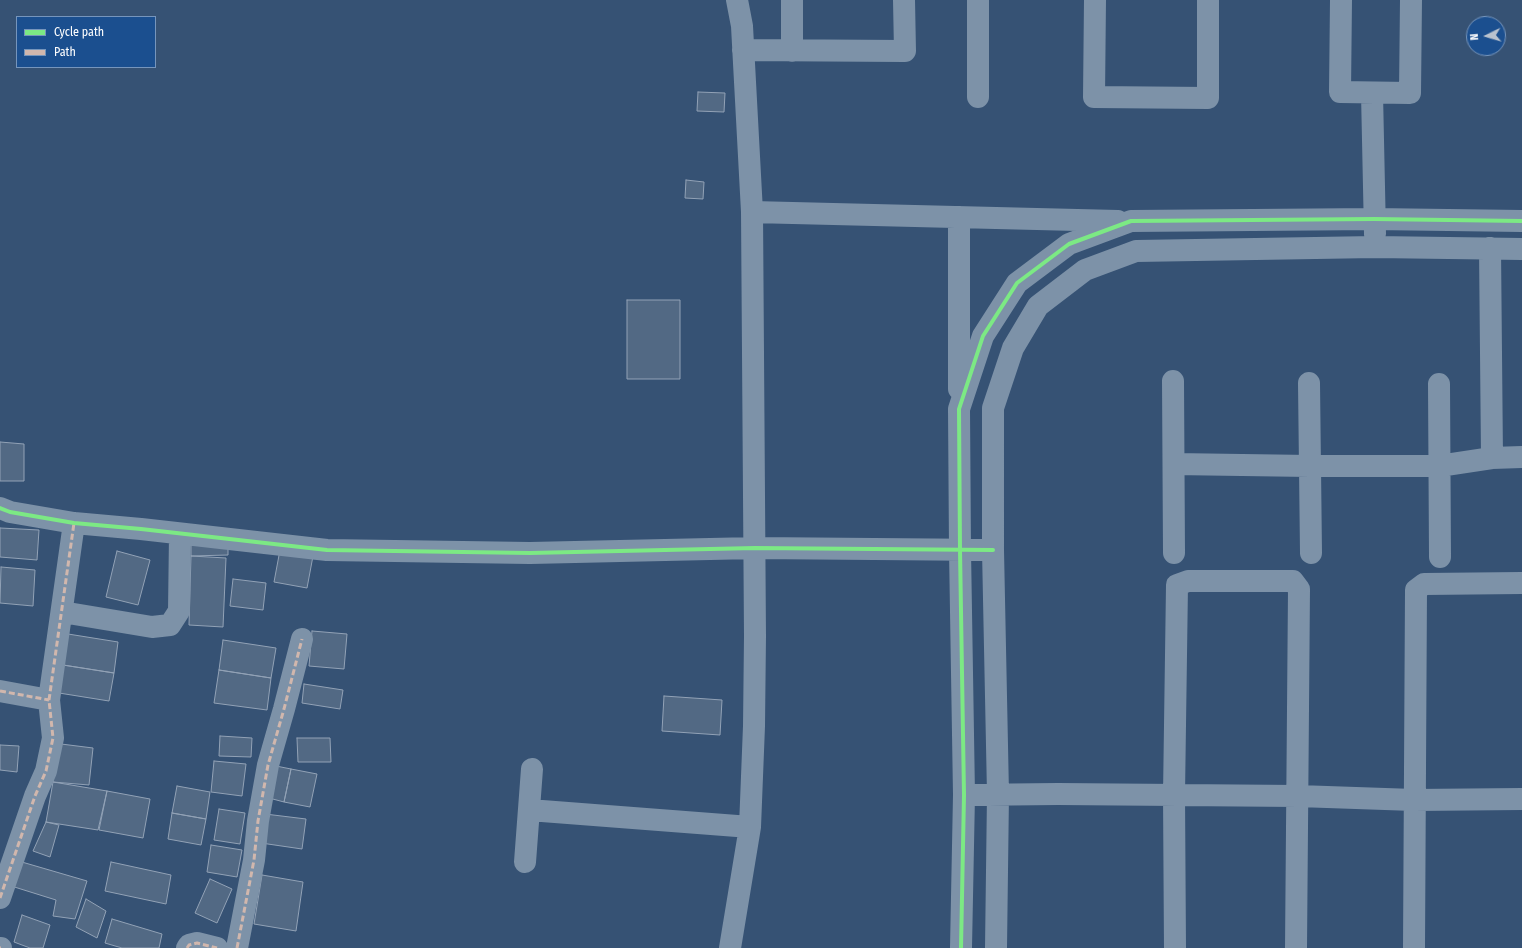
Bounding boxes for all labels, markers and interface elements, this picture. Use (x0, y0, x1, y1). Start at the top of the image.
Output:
legend (16, 16, 156, 68)
north arrow (1466, 16, 1506, 56)
text: Cycle path (54, 25, 104, 39)
text: N (1468, 33, 1481, 41)
text: Path (54, 45, 76, 59)

